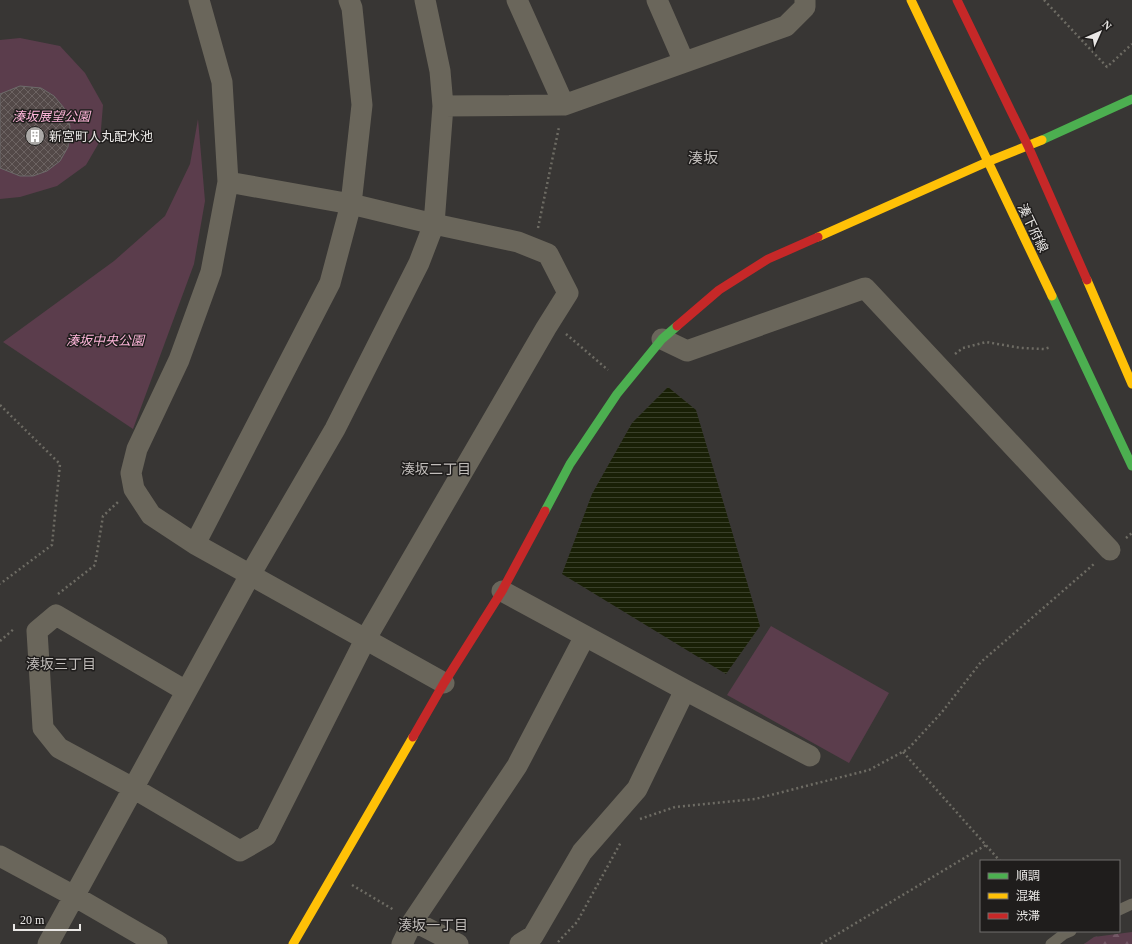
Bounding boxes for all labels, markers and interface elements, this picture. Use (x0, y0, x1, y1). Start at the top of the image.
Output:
north arrow (1080, 12, 1120, 52)
text: N (1100, 18, 1114, 32)
park label: 湊坂展望公園 (12, 109, 92, 124)
building icon: 新宮町人丸配水池 (24, 125, 46, 147)
place label: 新宮町人丸配水池 (49, 129, 153, 144)
district label: 湊坂 (688, 150, 718, 166)
street label: 湊下府線 (1015, 201, 1051, 255)
park label: 湊坂中央公園 (66, 333, 146, 348)
district label: 湊坂二丁目 (401, 462, 471, 477)
district label: 湊坂三丁目 (26, 657, 96, 672)
legend (980, 860, 1120, 932)
text: 順調 (1016, 869, 1040, 883)
text: 混雑 (1016, 889, 1040, 903)
scale bar (14, 906, 80, 932)
text: 渋滞 (1016, 909, 1040, 923)
text: 20 m (20, 913, 45, 927)
district label: 湊坂一丁目 (398, 918, 468, 933)

